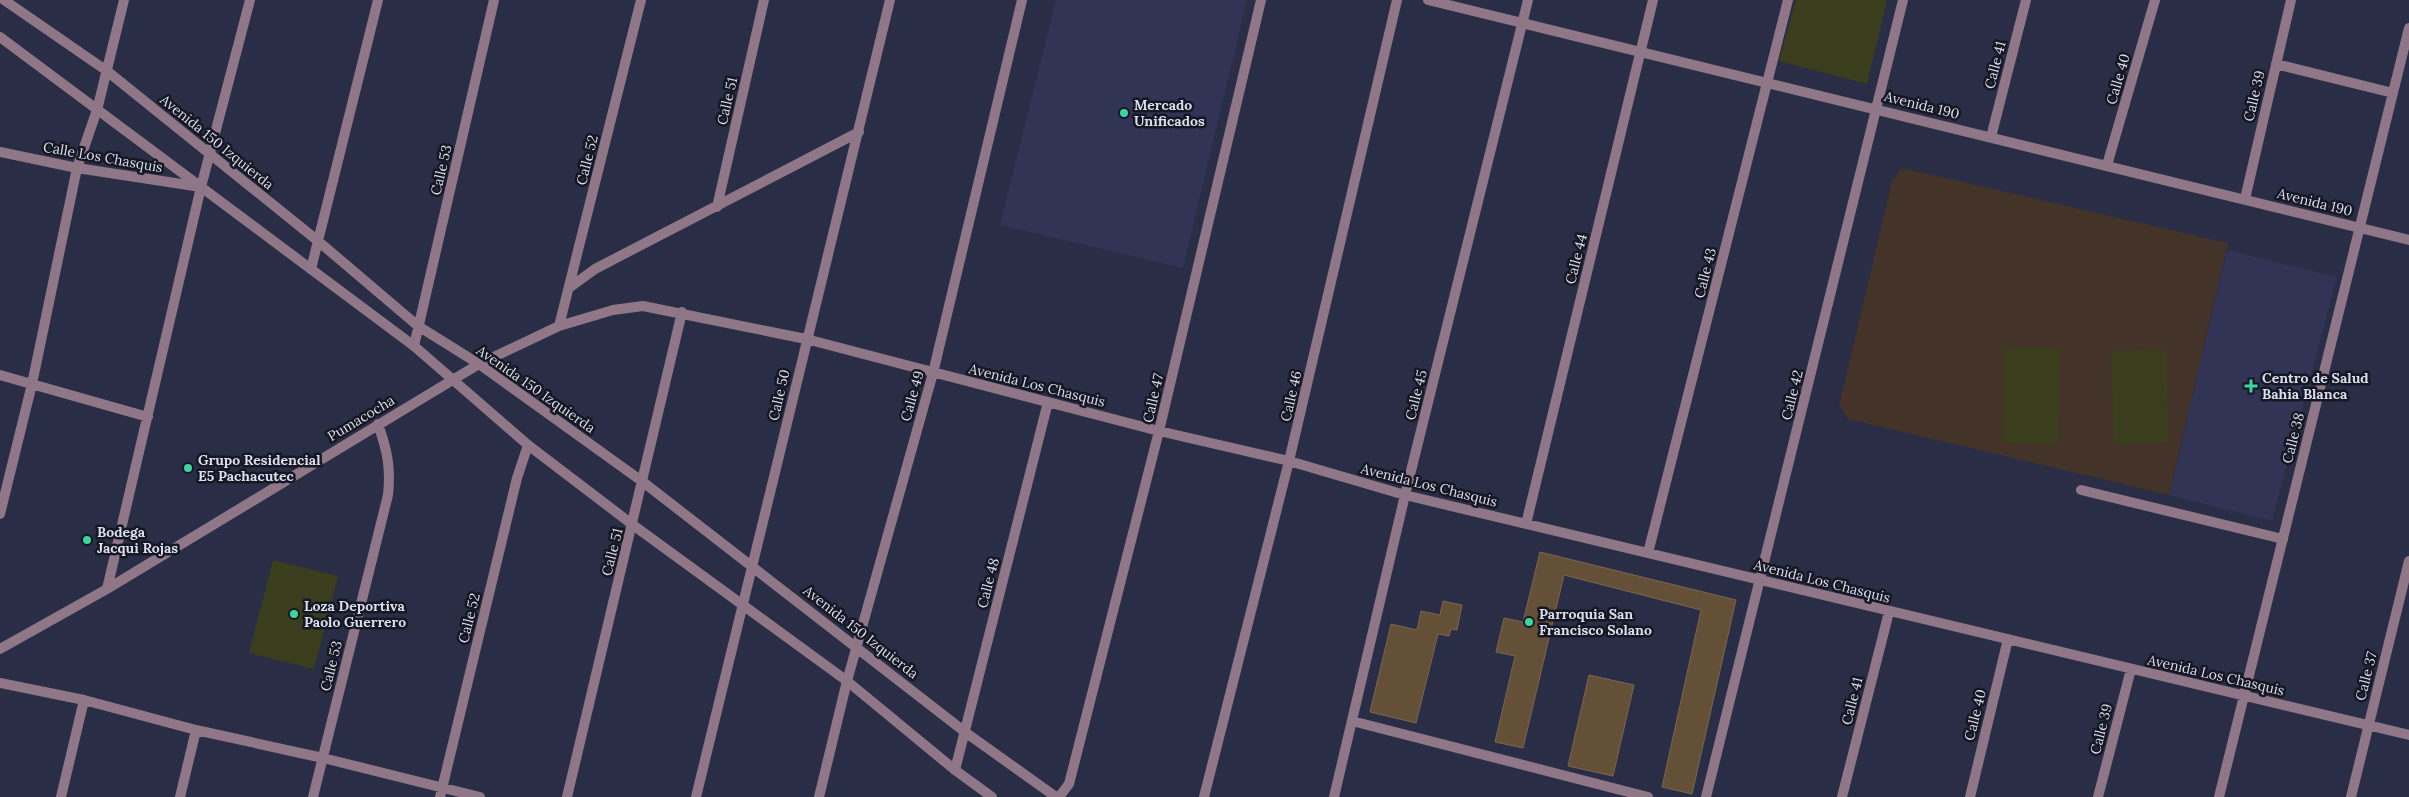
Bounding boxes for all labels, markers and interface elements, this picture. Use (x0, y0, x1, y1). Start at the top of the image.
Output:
street label: Calle 41 (1980, 39, 2010, 91)
street label: Calle 40 (2102, 51, 2134, 107)
street label: Calle 39 (2239, 69, 2269, 123)
street label: Calle 51 (713, 75, 741, 127)
street label: Avenida 190 (1882, 87, 1961, 123)
street label: Avenida 150 Izquierda (156, 90, 277, 193)
place label: Mercado Unificados (1134, 96, 1205, 130)
marker: Mercado Unificados (1118, 107, 1130, 119)
street label: Calle 52 (572, 133, 602, 187)
street label: Calle Los Chasquis (42, 138, 164, 176)
street label: Calle 53 (426, 143, 456, 197)
street label: Avenida 190 (2275, 184, 2354, 220)
street label: Calle 44 (1561, 232, 1591, 286)
street label: Calle 43 (1690, 246, 1720, 300)
street label: Avenida 150 Izquierda (472, 341, 599, 437)
street label: Avenida Los Chasquis (966, 359, 1107, 411)
street label: Calle 50 (764, 368, 794, 422)
street label: Calle 45 (1401, 368, 1431, 422)
street label: Calle 42 (1777, 368, 1807, 422)
street label: Calle 49 (896, 369, 928, 423)
street label: Calle 46 (1276, 369, 1306, 423)
place label: Centro de Salud Bahia Blanca (2262, 369, 2369, 403)
street label: Calle 47 (1139, 371, 1168, 424)
marker: Centro de Salud Bahia Blanca (2244, 379, 2258, 393)
street label: Pumacocha (324, 391, 398, 445)
street label: Calle 38 (2278, 411, 2308, 465)
place label: Grupo Residencial E5 Pachacutec (198, 451, 321, 485)
street label: Avenida Los Chasquis (1358, 459, 1499, 511)
marker: Grupo Residencial E5 Pachacutec (182, 462, 194, 474)
place label: Bodega Jacqui Rojas (97, 523, 178, 557)
street label: Calle 51 (597, 526, 627, 578)
marker: Bodega Jacqui Rojas (81, 534, 93, 546)
street label: Avenida Los Chasquis (1751, 555, 1892, 607)
street label: Calle 48 (973, 556, 1003, 610)
street label: Avenida 150 Izquierda (799, 581, 922, 683)
street label: Calle 52 (454, 591, 484, 645)
place label: Loza Deportiva Paolo Guerrero (304, 597, 406, 631)
place label: Parroquia San Francisco Solano (1539, 605, 1652, 639)
marker: Loza Deportiva Paolo Guerrero (288, 608, 300, 620)
marker: Parroquia San Francisco Solano (1523, 616, 1535, 628)
street label: Calle 53 (316, 639, 346, 693)
street label: Calle 37 (2351, 649, 2381, 702)
street label: Avenida Los Chasquis (2145, 650, 2286, 700)
street label: Calle 41 (1837, 675, 1867, 727)
street label: Calle 40 (1960, 688, 1990, 742)
street label: Calle 39 (2086, 702, 2116, 756)

